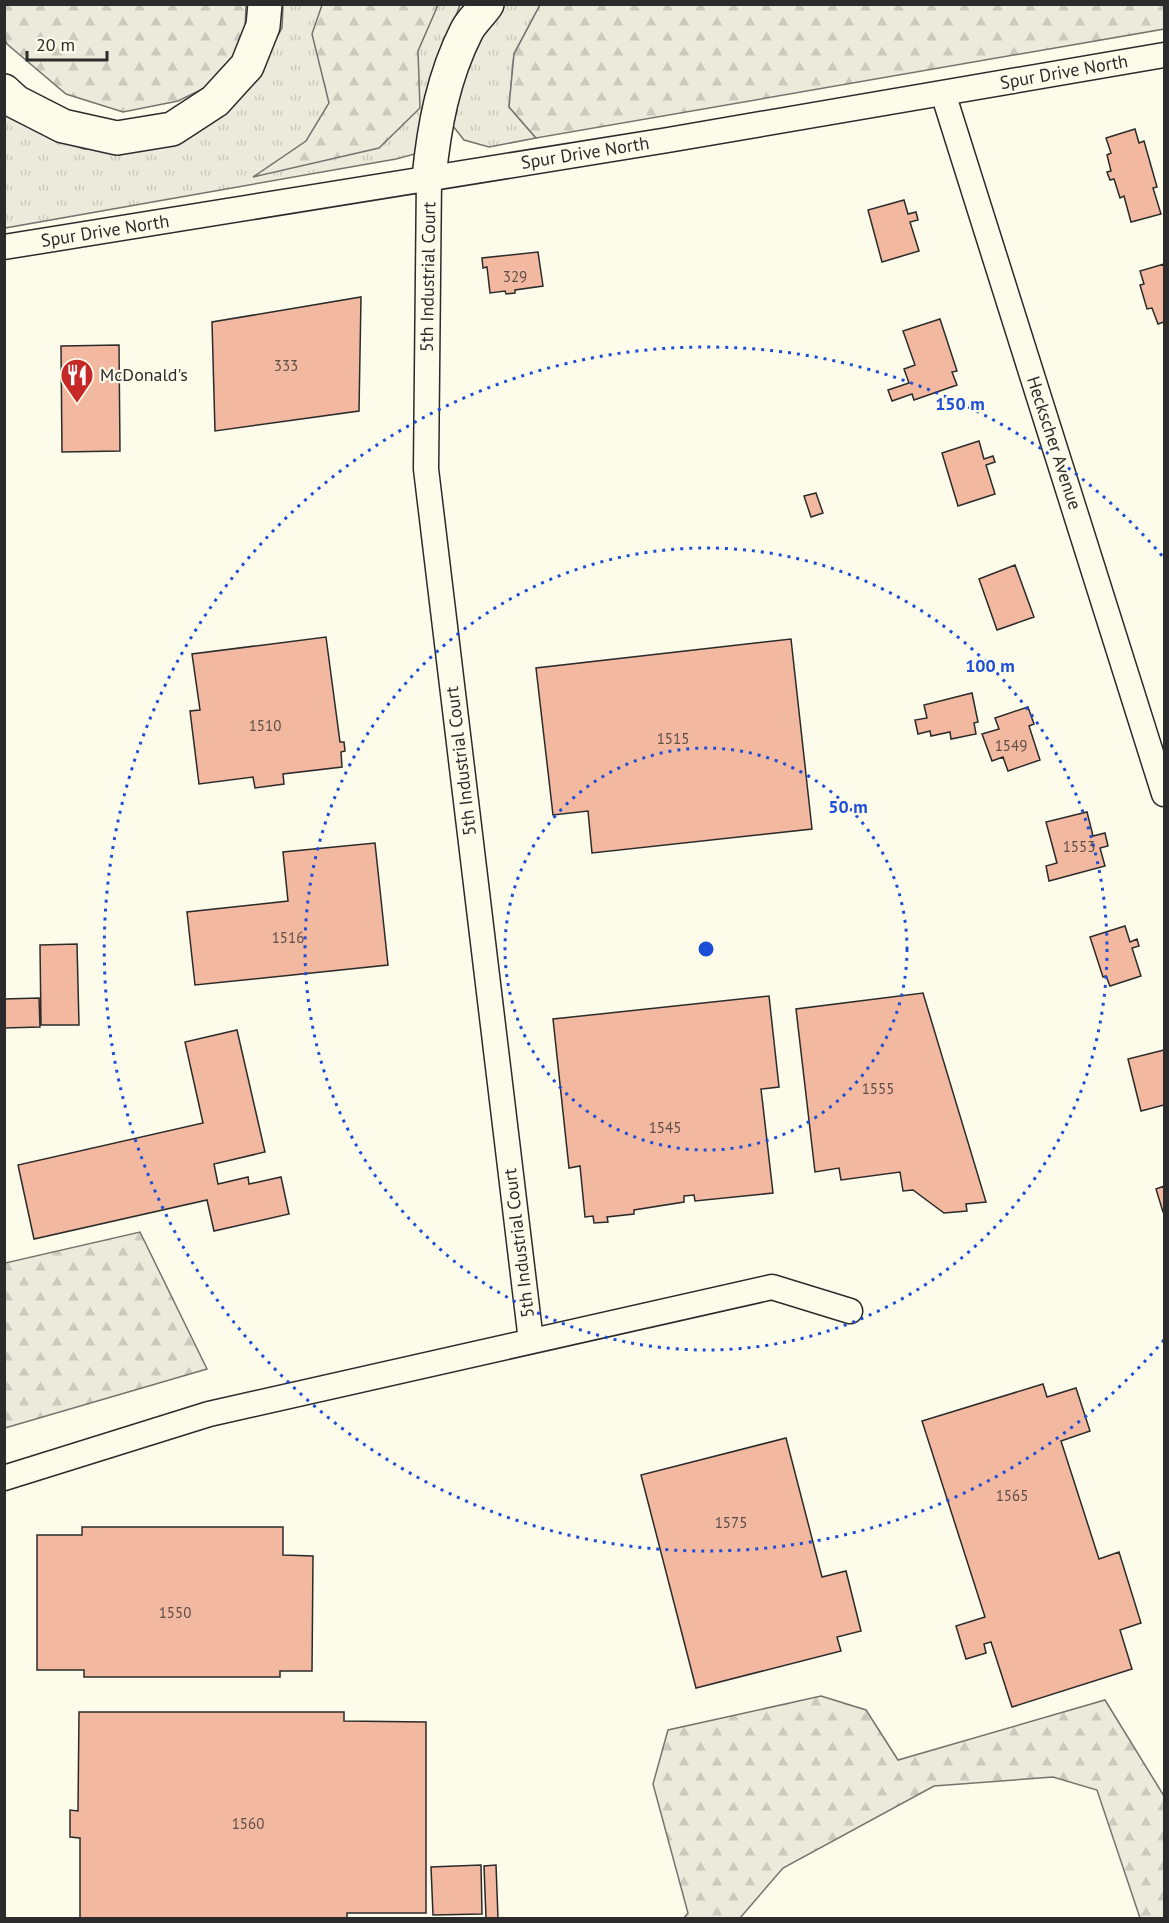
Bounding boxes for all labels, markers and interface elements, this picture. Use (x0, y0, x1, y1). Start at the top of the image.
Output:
scale bar (27, 24, 106, 62)
text: 20 m (36, 33, 75, 56)
street label: Spur Drive North (998, 49, 1130, 94)
street label: Spur Drive North (519, 131, 651, 174)
street label: 5th Industrial Court (415, 202, 440, 352)
street label: Spur Drive North (39, 209, 171, 252)
house number: 329 (503, 267, 527, 286)
house number: 333 (274, 356, 298, 375)
restaurant icon: McDonald's (59, 357, 95, 404)
place label: McDonald's (100, 363, 188, 386)
street label: Heckscher Avenue (1022, 373, 1087, 513)
text: 150 m (935, 392, 985, 415)
text: 100 m (965, 654, 1015, 677)
street label: 5th Industrial Court (440, 685, 481, 837)
house number: 1510 (249, 716, 281, 735)
house number: 1515 (657, 729, 689, 748)
house number: 1549 (995, 736, 1027, 755)
text: 50 m (828, 795, 868, 818)
house number: 1553 (1063, 837, 1095, 856)
house number: 1516 (272, 928, 304, 947)
centre of rings (696, 939, 716, 959)
house number: 1555 (862, 1079, 894, 1098)
house number: 1545 (649, 1118, 681, 1137)
street label: 5th Industrial Court (498, 1167, 539, 1319)
house number: 1565 (996, 1486, 1028, 1505)
house number: 1575 (715, 1513, 747, 1532)
house number: 1550 (159, 1603, 191, 1622)
house number: 1560 (232, 1814, 264, 1833)

